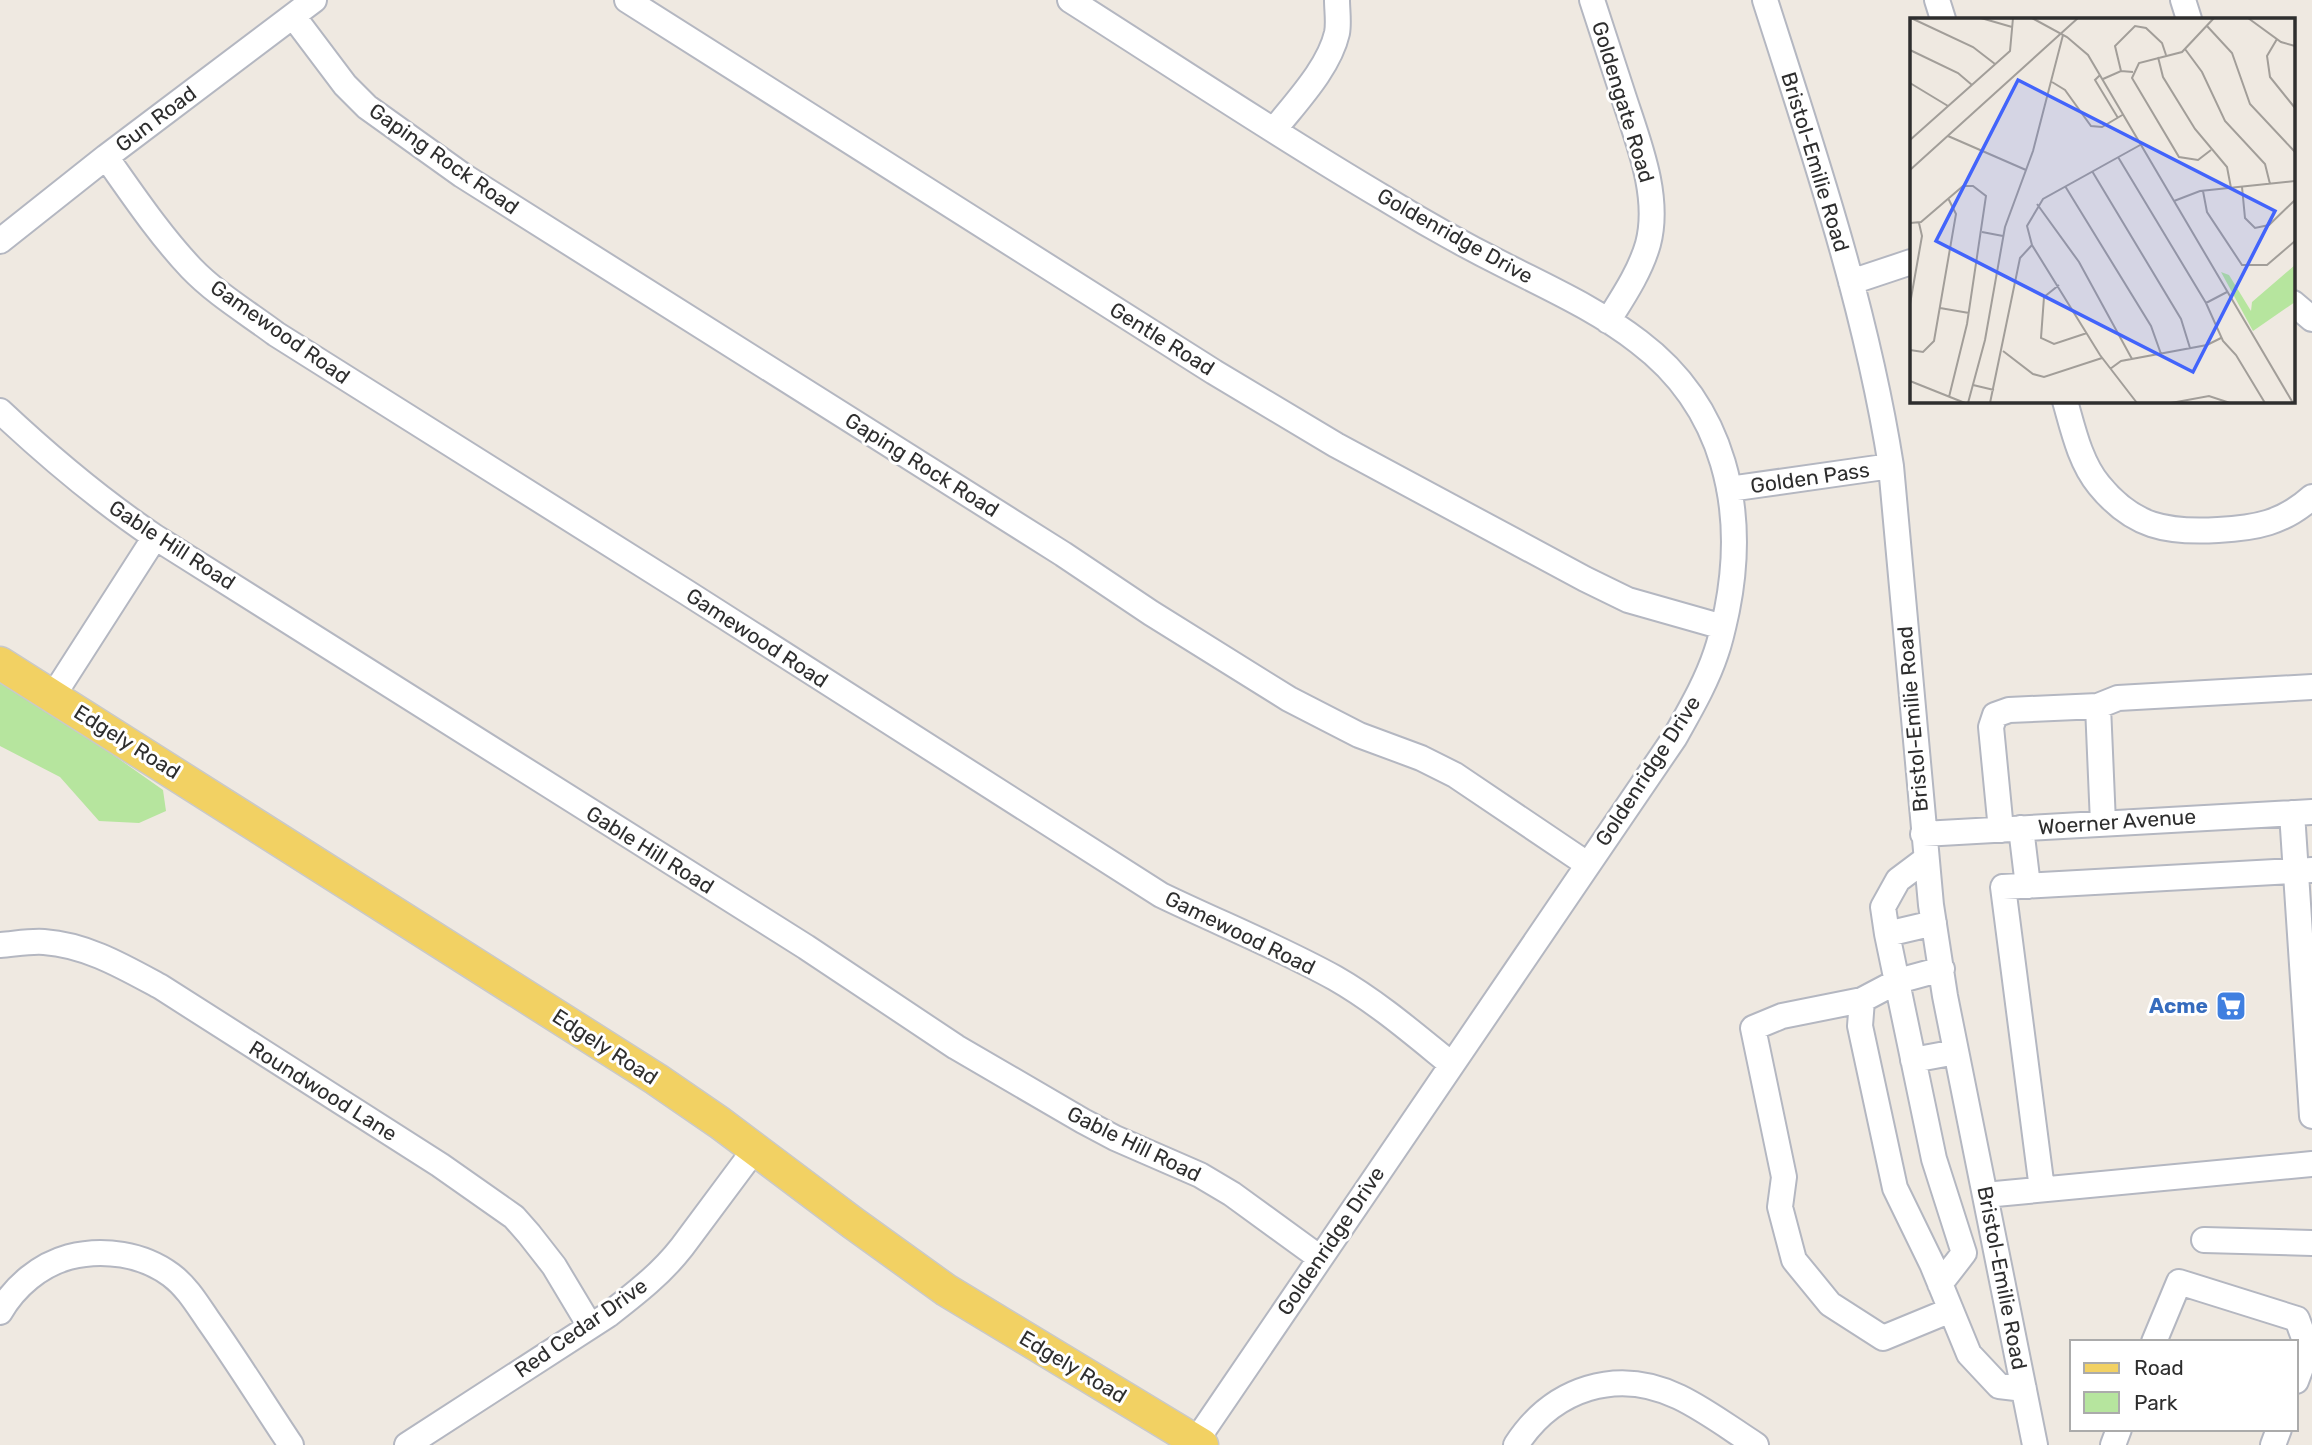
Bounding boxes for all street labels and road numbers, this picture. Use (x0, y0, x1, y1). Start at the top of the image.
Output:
street label: Goldengate Road (1587, 18, 1660, 186)
street label: Bristol-Emilie Road (1776, 69, 1855, 255)
street label: Gun Road (110, 80, 201, 157)
street label: Gaping Rock Road (365, 98, 524, 220)
street label: Goldenridge Drive (1373, 182, 1537, 289)
street label: Gamewood Road (206, 274, 355, 389)
street label: Gentle Road (1105, 297, 1219, 381)
street label: Gaping Rock Road (841, 407, 1004, 522)
street label: Golden Pass (1749, 457, 1871, 498)
street label: Gable Hill Road (104, 494, 240, 595)
street label: Gamewood Road (682, 582, 833, 693)
street label: Bristol-Emilie Road (1892, 625, 1933, 813)
street label: Goldenridge Drive (1590, 691, 1705, 850)
street label: Edgely Road (70, 699, 185, 784)
street label: Gable Hill Road (582, 800, 719, 899)
street label: Woerner Avenue (2037, 804, 2197, 839)
street label: Gamewood Road (1161, 885, 1319, 980)
street label: Edgely Road (548, 1003, 663, 1090)
street label: Roundwood Lane (245, 1035, 402, 1146)
street label: Gable Hill Road (1063, 1100, 1205, 1187)
street label: Goldenridge Drive (1272, 1162, 1390, 1320)
street label: Bristol-Emilie Road (1972, 1184, 2033, 1372)
street label: Red Cedar Drive (510, 1273, 652, 1383)
street label: Edgely Road (1015, 1325, 1131, 1408)

